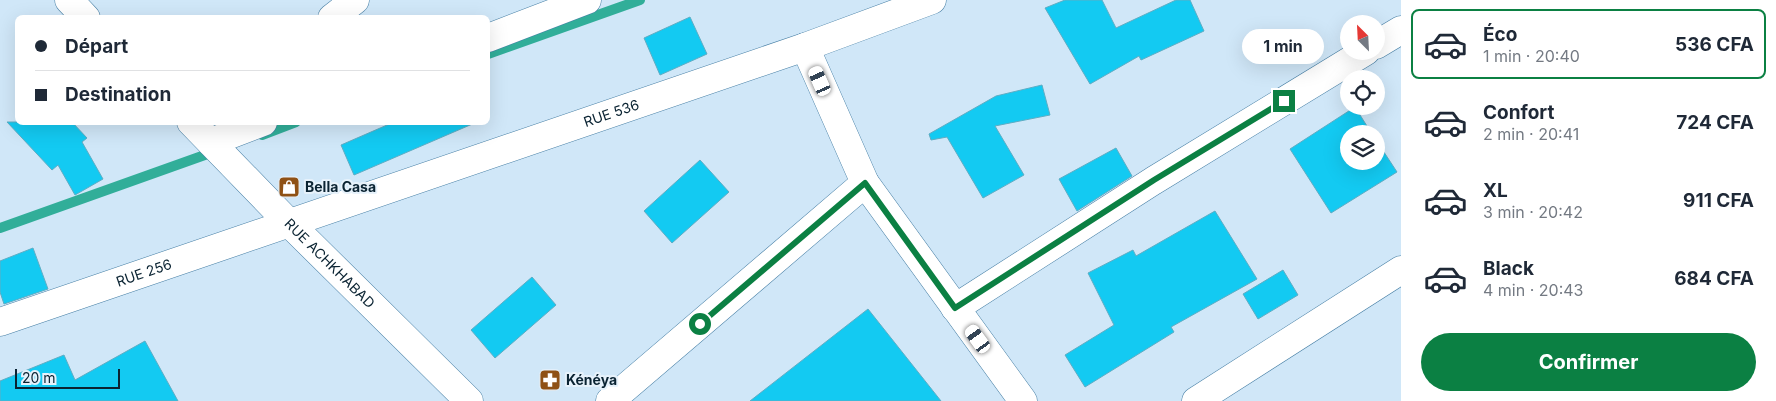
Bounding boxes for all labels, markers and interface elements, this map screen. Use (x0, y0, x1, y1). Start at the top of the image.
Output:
north arrow (1340, 15, 1385, 60)
map controls (1340, 15, 1385, 170)
icon: car (1423, 22, 1468, 67)
text: Éco (1483, 23, 1517, 46)
callout: 1 min (1243, 28, 1325, 64)
text: 536 CFA (1675, 33, 1754, 56)
text: Départ (65, 35, 128, 58)
text: 1 min (1263, 36, 1303, 56)
text: 1 min · 20:40 (1483, 46, 1580, 66)
car (807, 64, 832, 98)
button: locate (1340, 70, 1385, 115)
text: Destination (65, 83, 171, 106)
route end (1273, 90, 1295, 112)
street label: RUE 536 (581, 95, 641, 130)
icon: car (1423, 100, 1468, 145)
text: Confort (1483, 101, 1554, 124)
text: 724 CFA (1676, 111, 1754, 134)
text: 2 min · 20:41 (1483, 124, 1579, 144)
button: layers (1340, 125, 1385, 170)
shop icon: Bella Casa (277, 175, 301, 199)
place label: Bella Casa (305, 178, 376, 195)
icon: car (1423, 178, 1468, 223)
text: XL (1483, 179, 1508, 202)
text: 911 CFA (1683, 189, 1754, 212)
text: 3 min · 20:42 (1483, 202, 1583, 222)
street label: RUE ACHKHABAD (281, 215, 379, 311)
street label: RUE 256 (114, 255, 174, 290)
icon: car (1423, 256, 1468, 301)
text: Black (1483, 257, 1534, 280)
text: 684 CFA (1674, 267, 1754, 290)
text: 4 min · 20:43 (1483, 280, 1583, 300)
route start (689, 313, 711, 335)
car (963, 322, 992, 356)
button: Confirmer (1421, 333, 1756, 391)
scale bar (15, 366, 120, 389)
pharmacy icon: Kénéya (538, 368, 562, 392)
text: 20 m (22, 369, 56, 386)
place label: Kénéya (566, 371, 617, 388)

